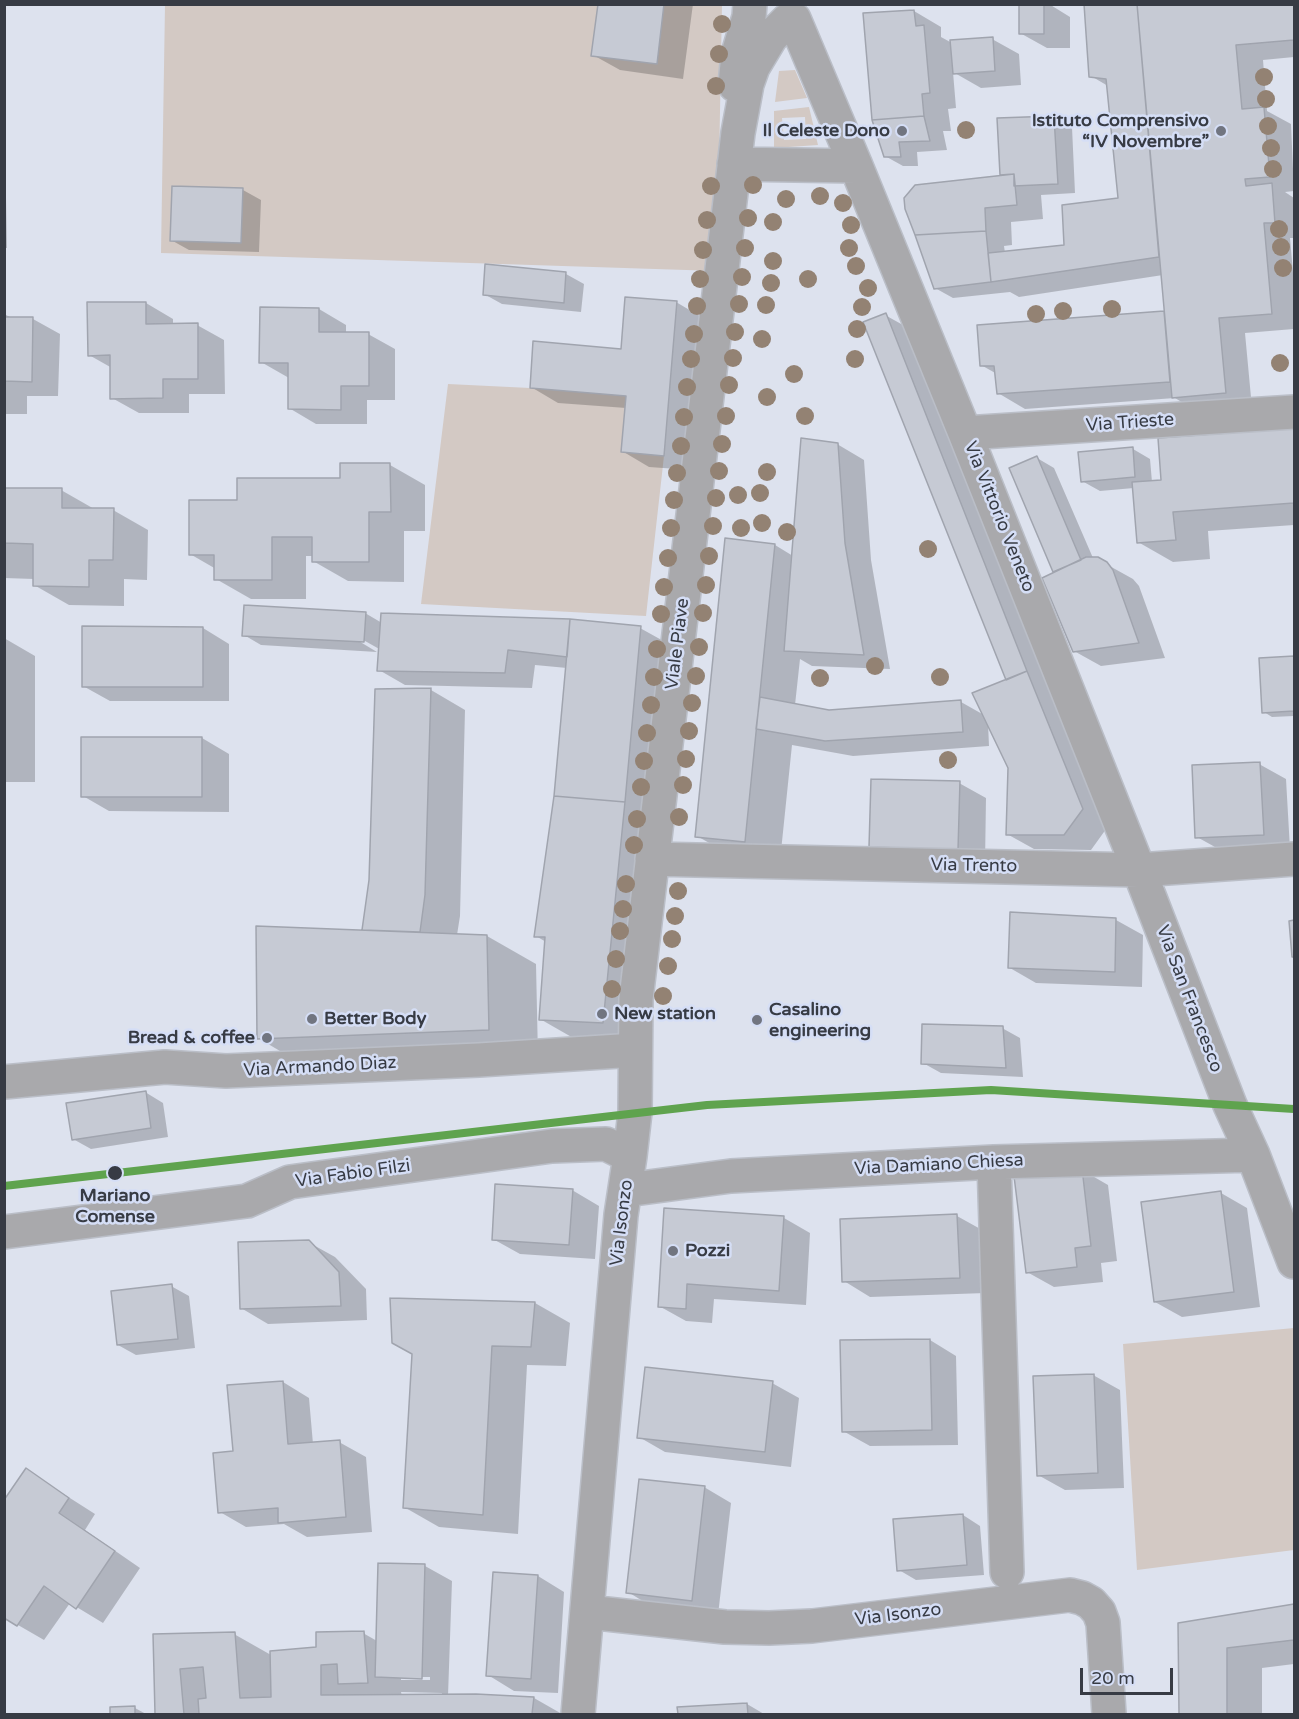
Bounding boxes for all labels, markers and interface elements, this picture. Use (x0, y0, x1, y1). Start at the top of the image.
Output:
place label: Istituto Comprensivo “IV Novembre” (1032, 110, 1209, 152)
place label: Il Celeste Dono (763, 120, 890, 142)
marker: Il Celeste Dono (895, 124, 909, 138)
marker: Istituto Comprensivo “IV Novembre” (1214, 124, 1228, 138)
street label: Via Trieste (1085, 409, 1175, 437)
street label: Via Vittorio Veneto (959, 439, 1039, 595)
street label: Viale Piave (662, 597, 694, 691)
street label: Via Trento (930, 854, 1018, 878)
street label: Via San Francesco (1151, 922, 1227, 1076)
place label: Casalino engineering (769, 999, 871, 1042)
place label: New station (614, 1003, 716, 1025)
marker: New station (595, 1007, 609, 1021)
place label: Better Body (324, 1008, 426, 1030)
marker: Better Body (305, 1012, 319, 1026)
marker: Casalino engineering (750, 1013, 764, 1027)
place label: Bread & coffee (128, 1027, 255, 1049)
marker: Bread & coffee (260, 1031, 274, 1045)
street label: Via Armando Diaz (243, 1052, 397, 1082)
street label: Via Damiano Chiesa (854, 1150, 1024, 1180)
street label: Via Fabio Filzi (294, 1155, 412, 1193)
marker: Mariano Comense (106, 1164, 124, 1182)
street label: Via Isonzo (606, 1179, 638, 1267)
place label: Mariano Comense (75, 1185, 155, 1228)
place label: Pozzi (685, 1240, 730, 1262)
marker: Pozzi (666, 1244, 680, 1258)
street label: Via Isonzo (854, 1599, 942, 1631)
scale bar (1083, 1656, 1176, 1694)
text: 20 m (1091, 1667, 1135, 1689)

